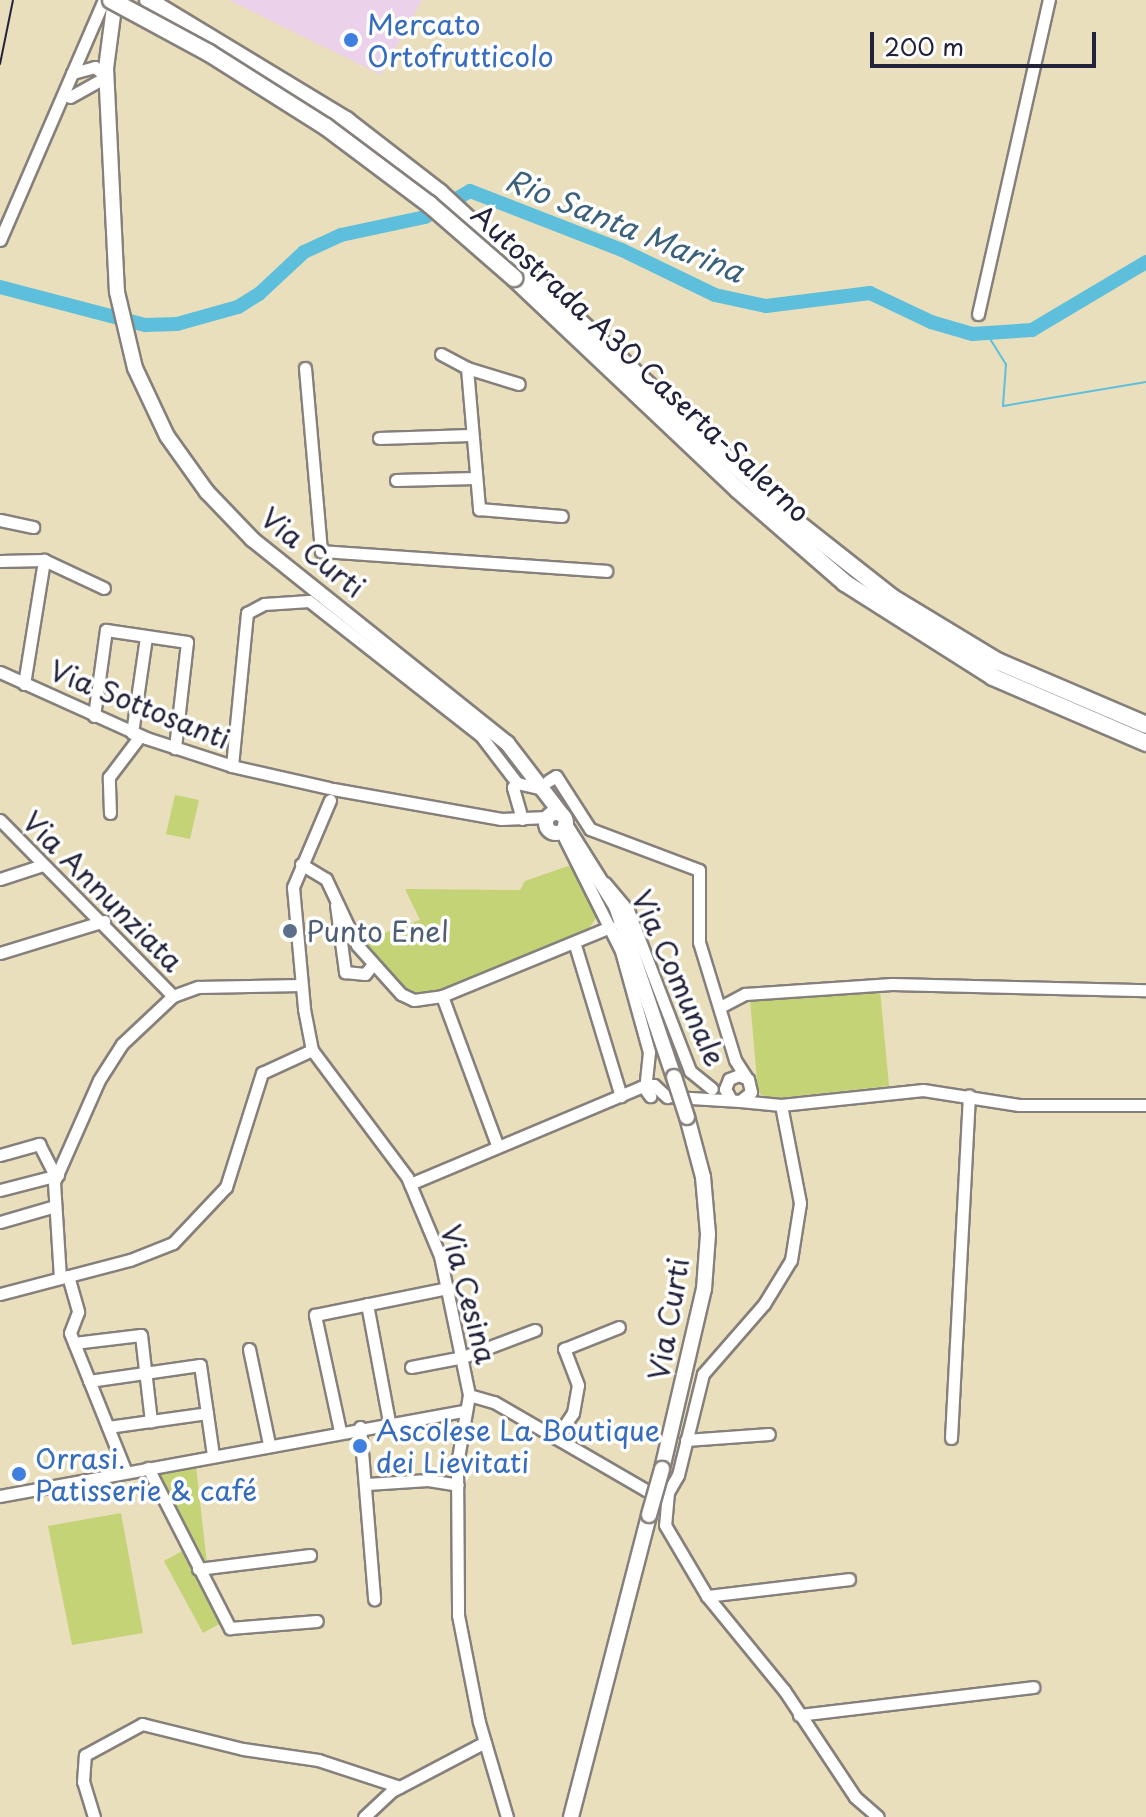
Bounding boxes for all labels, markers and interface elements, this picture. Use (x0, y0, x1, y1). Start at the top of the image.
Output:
place label: Mercato Ortofrutticolo (367, 7, 554, 73)
scale bar (874, 16, 1100, 66)
text: 200 m (884, 28, 964, 64)
marker: Mercato Ortofrutticolo (342, 31, 360, 49)
water label: Rio Santa Marina (499, 160, 751, 290)
street label: Autostrada A30 Caserta-Salerno (463, 195, 819, 531)
street label: Via Curti (255, 500, 371, 604)
street label: Via Sottosanti (45, 653, 235, 755)
street label: Via Annunziata (16, 804, 190, 978)
street label: Via Comunale (625, 885, 733, 1071)
place label: Punto Enel (306, 914, 450, 948)
marker: Punto Enel (281, 922, 299, 940)
street label: Via Cesina (434, 1221, 504, 1367)
street label: Via Curti (641, 1256, 695, 1382)
place label: Ascolese La Boutique dei Lievitati (376, 1413, 662, 1479)
marker: Ascolese La Boutique dei Lievitati (351, 1437, 369, 1455)
place label: Orrasi. Patisserie & café (35, 1441, 258, 1507)
marker: Orrasi. Patisserie & café (10, 1465, 28, 1483)

